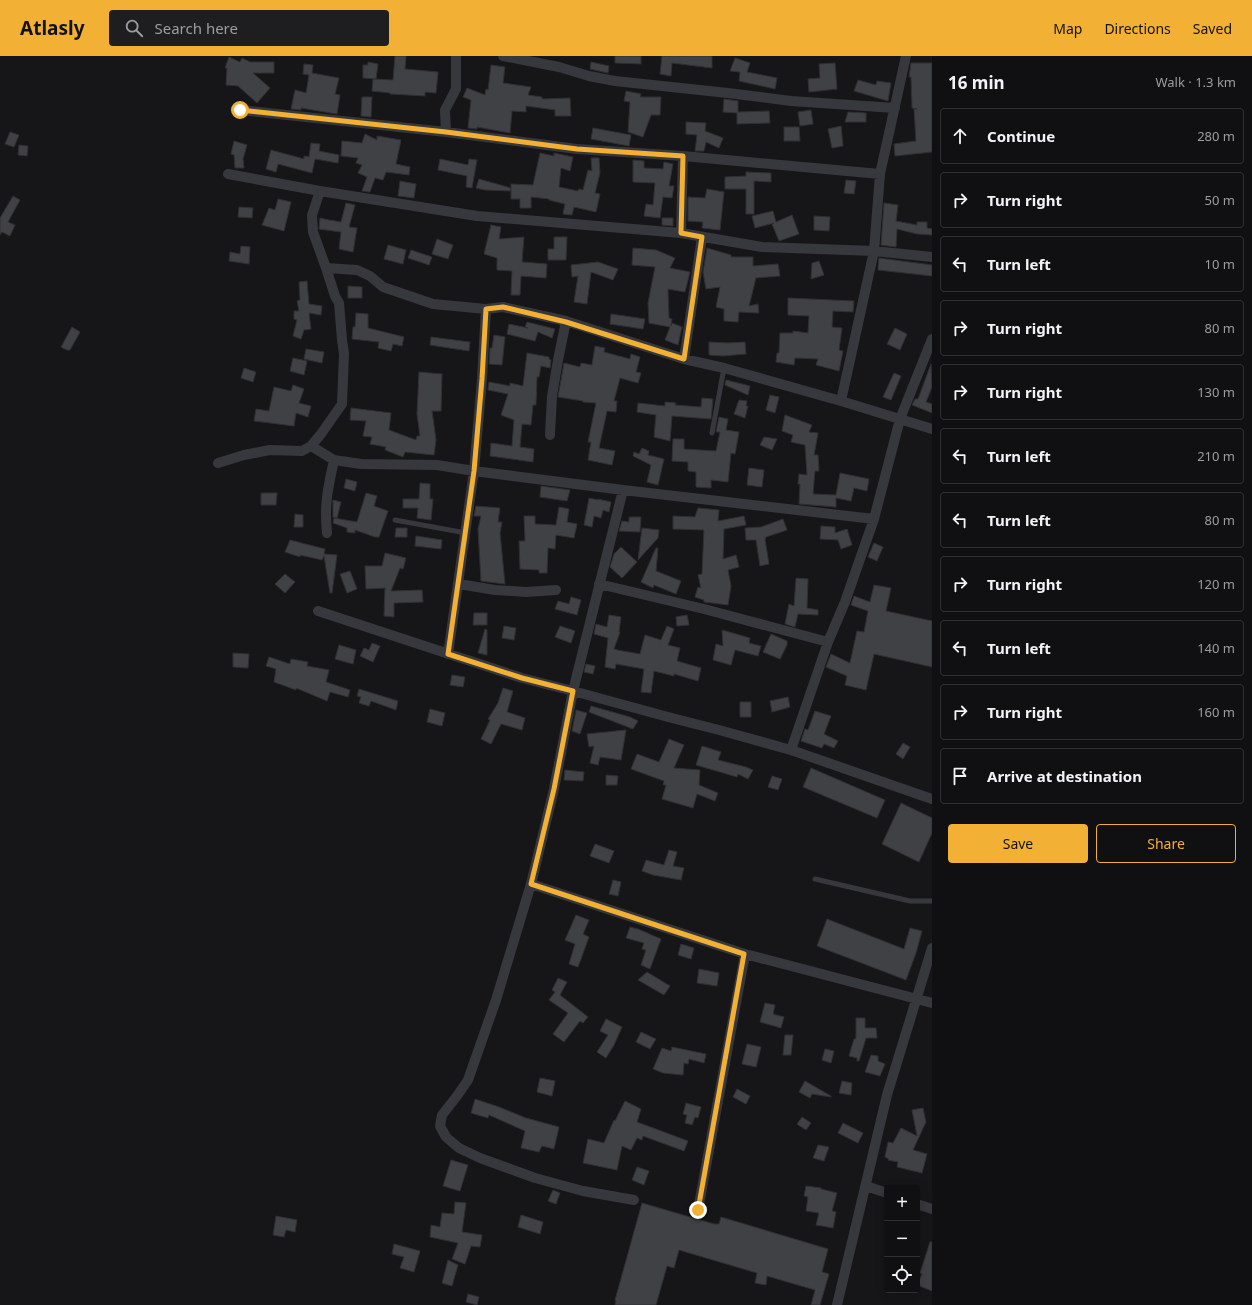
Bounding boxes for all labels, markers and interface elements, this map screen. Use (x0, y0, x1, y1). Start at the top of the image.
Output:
search box (109, 10, 389, 46)
text: Atlasly (20, 15, 85, 41)
icon: search (123, 17, 145, 39)
text: Search here (155, 18, 238, 38)
text: Map (1053, 19, 1082, 38)
text: Directions (1104, 19, 1171, 38)
text: Saved (1193, 19, 1232, 38)
text: 16 min (948, 71, 1005, 94)
text: Walk · 1.3 km (1156, 73, 1236, 91)
route start (231, 101, 249, 119)
icon: ahead (949, 125, 971, 147)
text: Continue (987, 126, 1055, 146)
text: 280 m (1197, 127, 1235, 145)
icon: right (949, 189, 971, 211)
text: Turn right (987, 190, 1062, 210)
text: 50 m (1205, 191, 1235, 209)
icon: left (949, 253, 971, 275)
text: Turn left (987, 254, 1051, 274)
text: 10 m (1205, 255, 1235, 273)
icon: right (949, 317, 971, 339)
text: Turn right (987, 318, 1062, 338)
text: 80 m (1205, 319, 1235, 337)
icon: right (949, 381, 971, 403)
text: Turn right (987, 382, 1062, 402)
text: 130 m (1197, 383, 1235, 401)
icon: left (949, 445, 971, 467)
text: Turn left (987, 446, 1051, 466)
text: 210 m (1197, 447, 1235, 465)
icon: left (949, 509, 971, 531)
text: Turn left (987, 510, 1051, 530)
text: 80 m (1205, 511, 1235, 529)
icon: right (949, 573, 971, 595)
text: Turn right (987, 574, 1062, 594)
text: 120 m (1197, 575, 1235, 593)
icon: left (949, 637, 971, 659)
text: Turn left (987, 638, 1051, 658)
text: 140 m (1197, 639, 1235, 657)
icon: right (949, 701, 971, 723)
text: Turn right (987, 702, 1062, 722)
text: 160 m (1197, 703, 1235, 721)
icon: arrive (949, 765, 971, 787)
text: Arrive at destination (987, 766, 1142, 786)
button: Save (948, 824, 1088, 863)
button: Share (1096, 824, 1236, 863)
map controls (884, 1185, 920, 1293)
button: + (884, 1185, 920, 1221)
route end (689, 1201, 707, 1219)
button: − (884, 1221, 920, 1257)
button: locate (884, 1257, 920, 1293)

